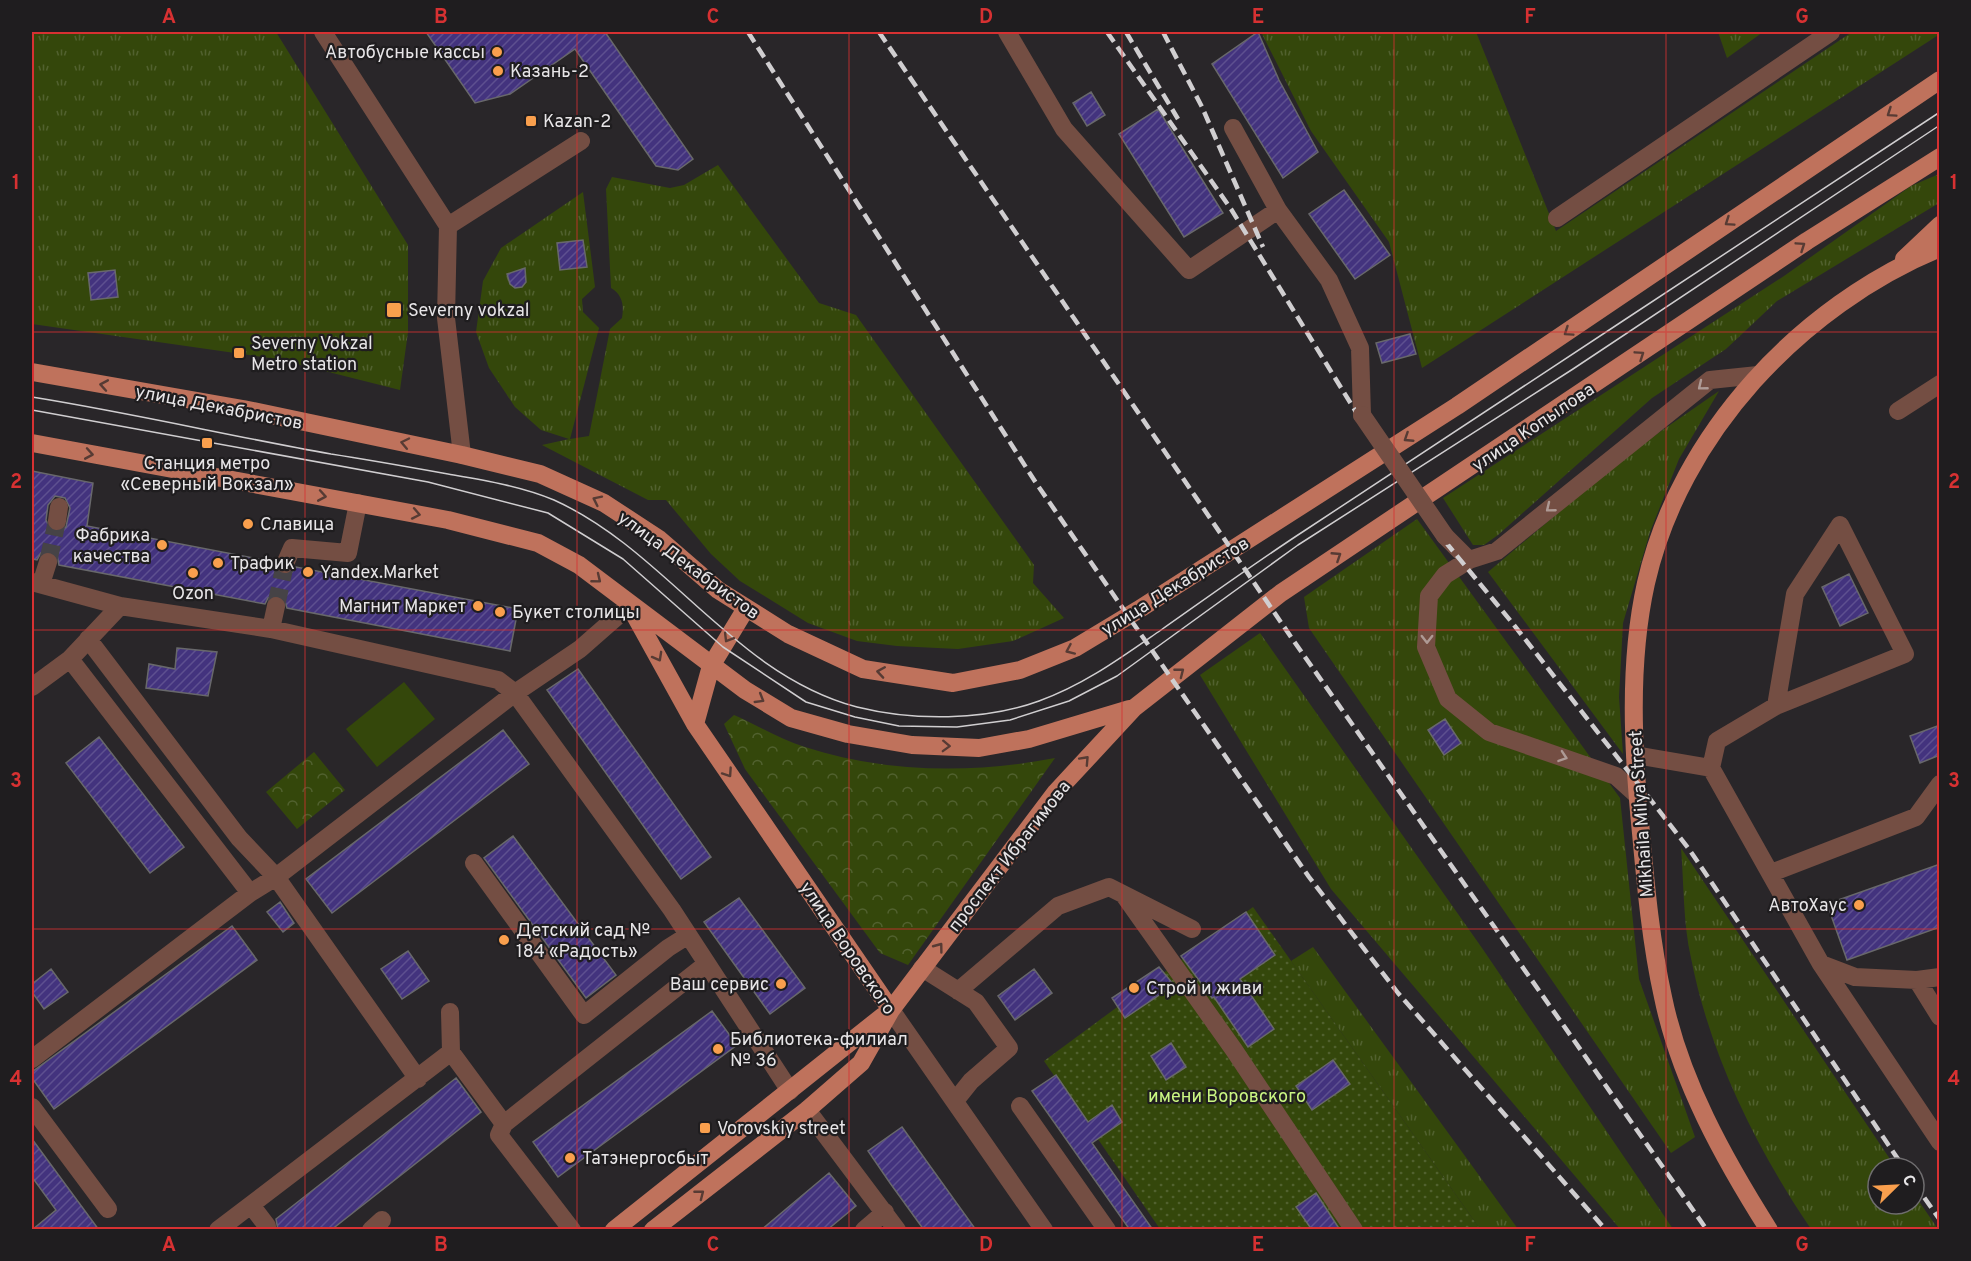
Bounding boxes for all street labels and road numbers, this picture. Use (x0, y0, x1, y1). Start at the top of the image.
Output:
street label: улица Копылова (1468, 379, 1600, 478)
street label: улица Декабристов (133, 381, 304, 436)
street label: улица Декабристов (613, 507, 764, 625)
street label: улица Декабристов (1098, 532, 1254, 642)
street label: Mikhaila Milya Street (1625, 730, 1660, 898)
street label: проспект Ибрагимова (944, 776, 1077, 937)
street label: улица Воровского (794, 878, 900, 1020)

